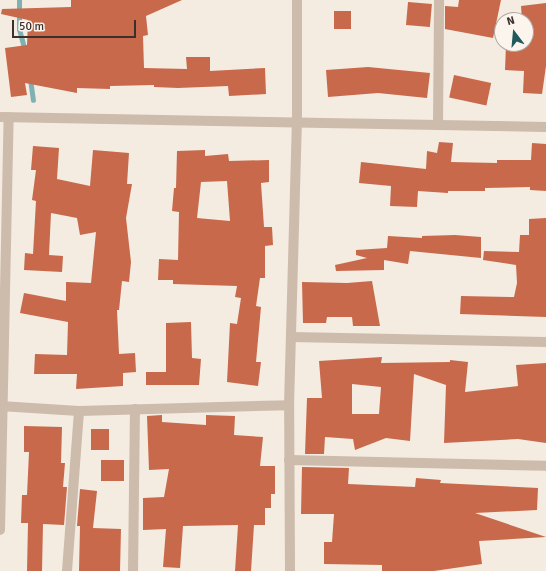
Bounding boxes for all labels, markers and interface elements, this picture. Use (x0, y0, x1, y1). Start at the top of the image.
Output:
scale bar (14, 12, 138, 38)
north arrow (494, 12, 534, 52)
text: N (505, 14, 516, 28)
text: 50 m (19, 19, 44, 34)

